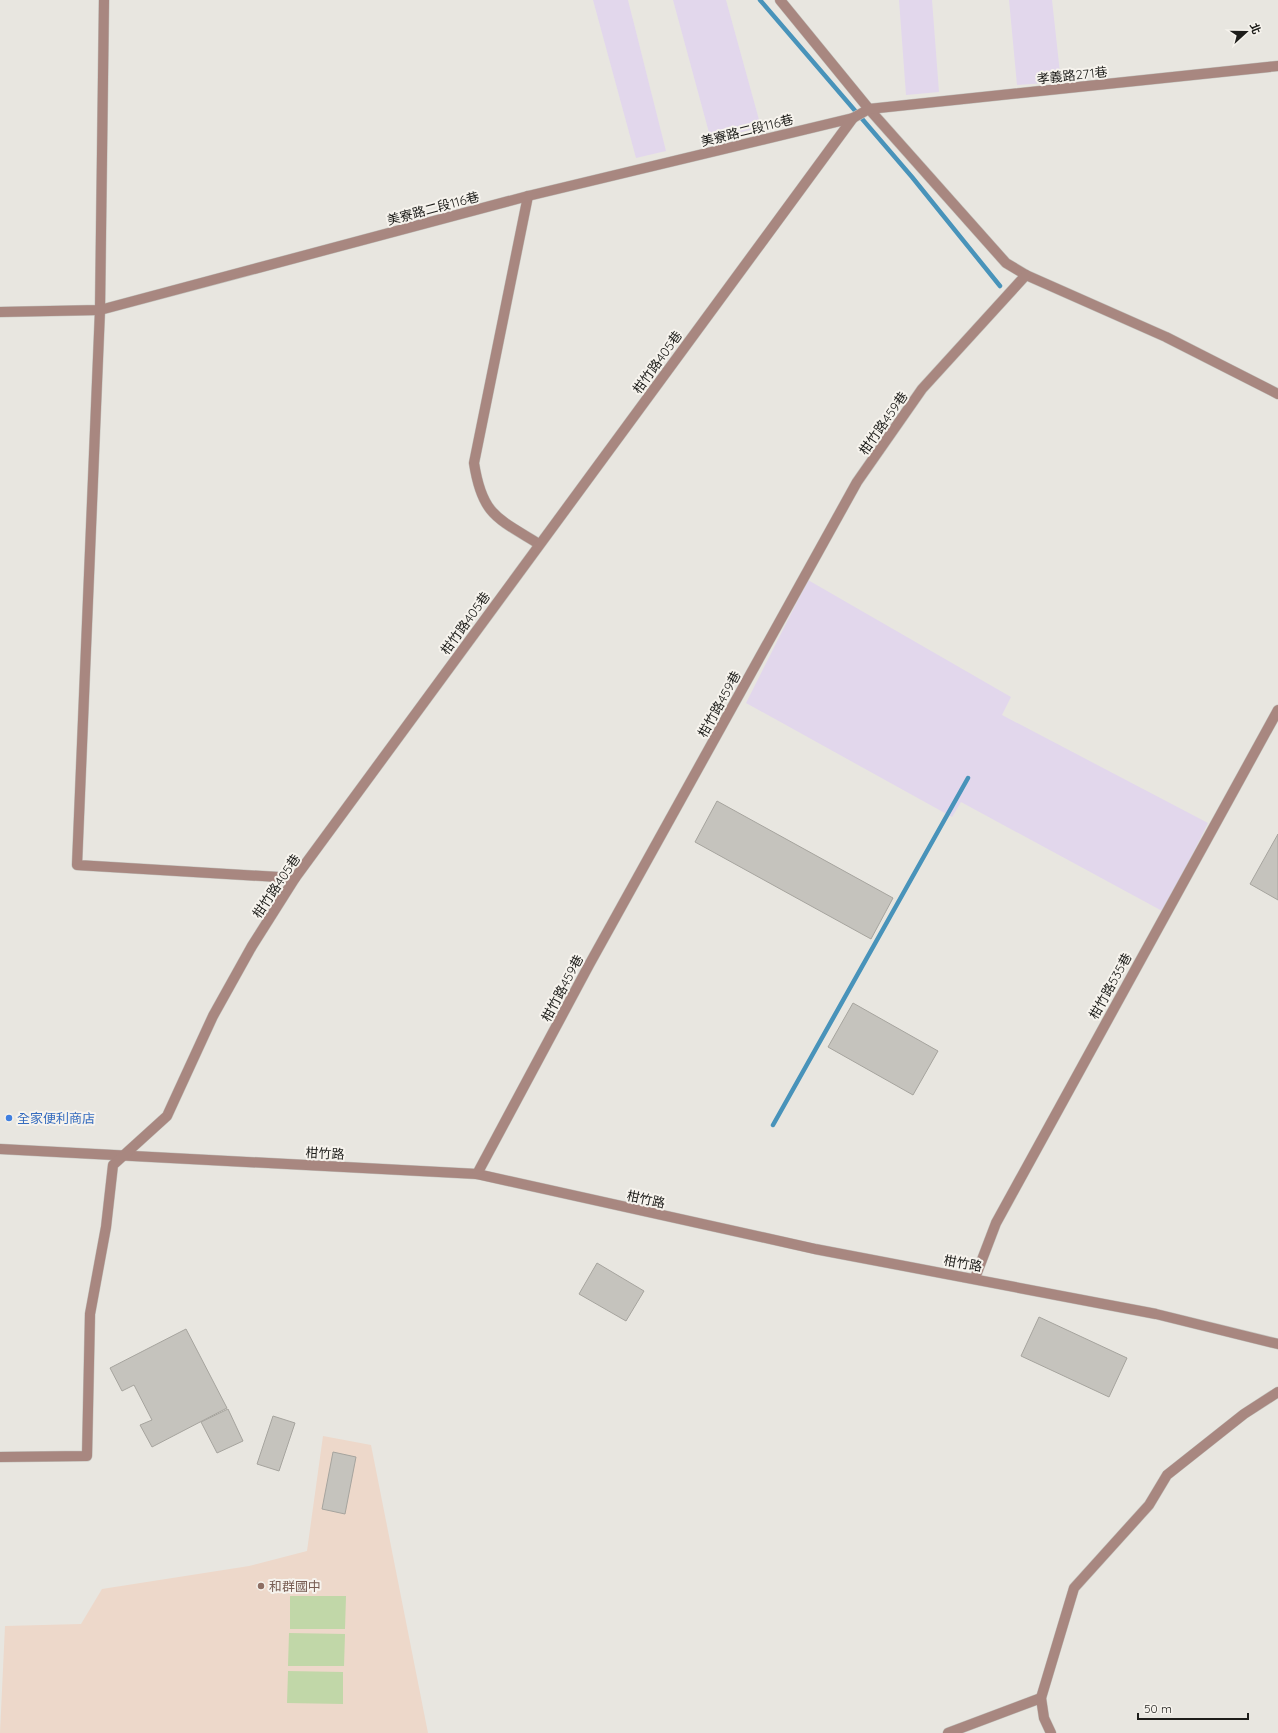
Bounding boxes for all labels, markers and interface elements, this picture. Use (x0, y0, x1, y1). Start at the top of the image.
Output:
north arrow (1226, 12, 1266, 52)
text: 北 (1247, 21, 1264, 36)
street label: 孝義路271巷 (1036, 63, 1108, 87)
street label: 美寮路二段116巷 (699, 111, 795, 149)
street label: 美寮路二段116巷 (385, 188, 481, 228)
street label: 柑竹路405巷 (629, 327, 685, 397)
street label: 柑竹路459巷 (855, 388, 911, 458)
street label: 柑竹路405巷 (437, 588, 493, 658)
street label: 柑竹路459巷 (694, 668, 744, 740)
street label: 柑竹路405巷 (249, 851, 303, 921)
street label: 柑竹路535巷 (1085, 950, 1135, 1022)
street label: 柑竹路459巷 (538, 952, 586, 1024)
place label: 全家便利商店 (17, 1110, 95, 1126)
marker: 全家便利商店 (4, 1113, 14, 1123)
street label: 柑竹路 (305, 1144, 345, 1162)
street label: 柑竹路 (625, 1187, 667, 1211)
street label: 柑竹路 (942, 1252, 984, 1274)
place label: 和群國中 (269, 1578, 321, 1594)
marker: 和群國中 (256, 1581, 266, 1591)
scale bar (1138, 1695, 1248, 1721)
text: 50 m (1144, 1701, 1172, 1716)

